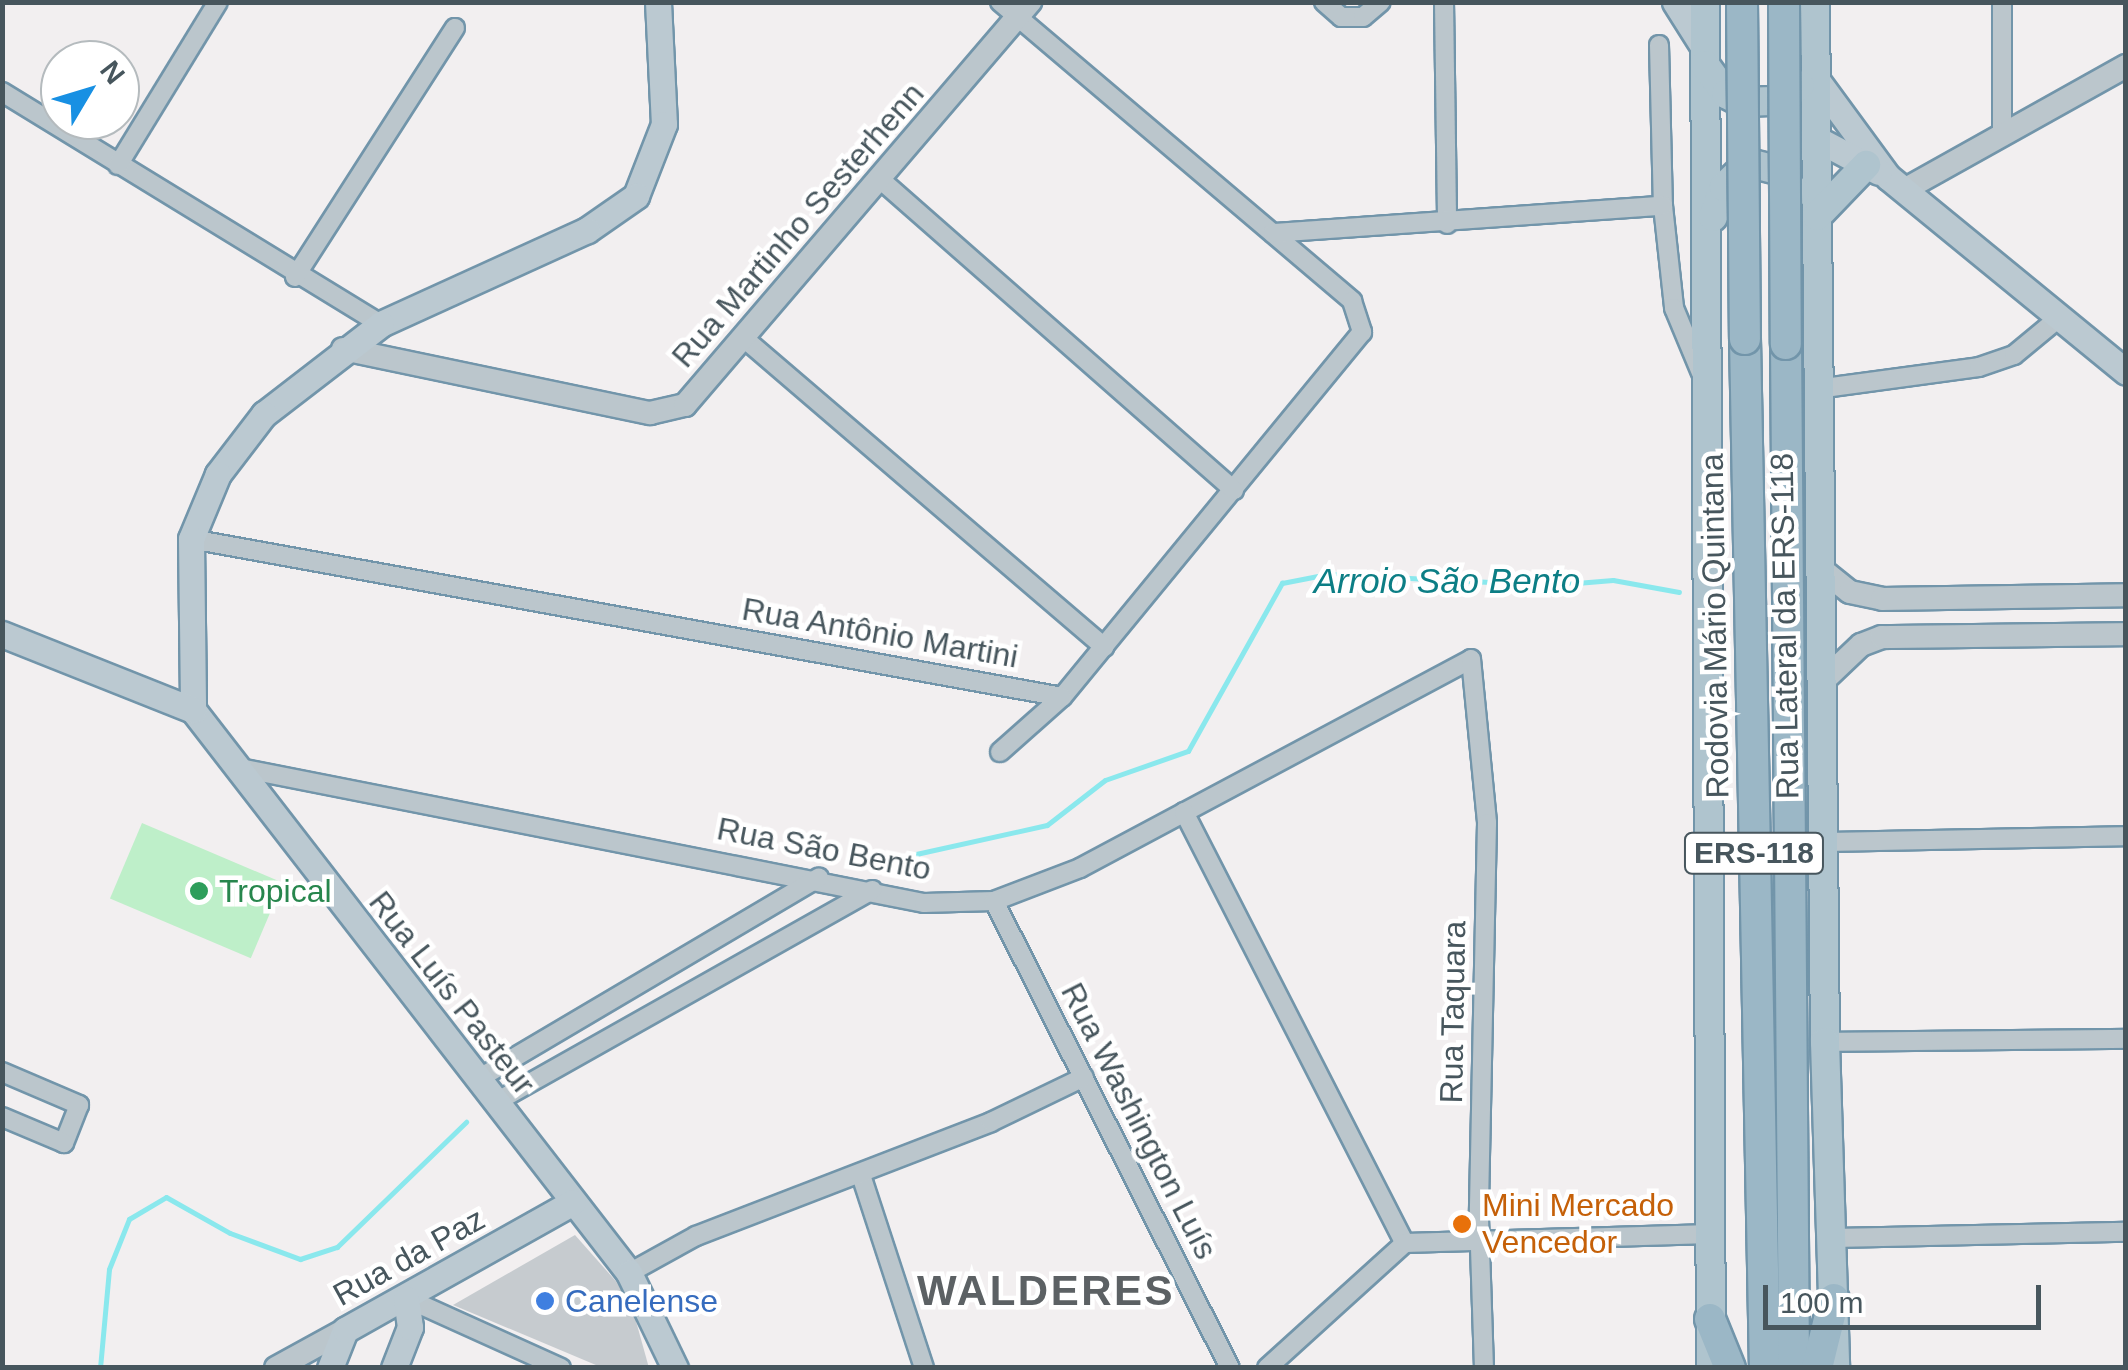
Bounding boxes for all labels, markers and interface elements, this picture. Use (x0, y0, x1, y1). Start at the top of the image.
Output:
north arrow (40, 40, 140, 140)
text: N (94, 55, 131, 90)
street label: Rua Martinho Sesterhenn (664, 75, 932, 375)
street label: Rodovia Mário Quintana (1693, 453, 1737, 799)
street label: Rua Lateral da ERS-118 (1763, 453, 1807, 799)
water label: Arroio São Bento (1314, 560, 1580, 602)
street label: Rua Antônio Martini (738, 590, 1022, 676)
street label: Rua São Bento (714, 809, 934, 889)
road number: ERS-118 (1682, 828, 1826, 878)
place label: Tropical (219, 872, 332, 910)
marker: Tropical (188, 880, 210, 902)
street label: Rua Luís Pasteur (361, 884, 543, 1102)
street label: Rua Taquara (1432, 920, 1474, 1104)
street label: Rua Washington Luís (1053, 977, 1225, 1265)
place label: Mini Mercado Vencedor (1482, 1187, 1674, 1262)
street label: Rua da Paz (327, 1200, 491, 1314)
marker: Mini Mercado Vencedor (1451, 1213, 1473, 1235)
scale bar (1768, 1265, 2046, 1327)
district label: WALDERES (917, 1266, 1175, 1316)
place label: Canelense (565, 1282, 718, 1320)
text: 100 m (1780, 1286, 1863, 1319)
marker: Canelense (534, 1290, 556, 1312)

